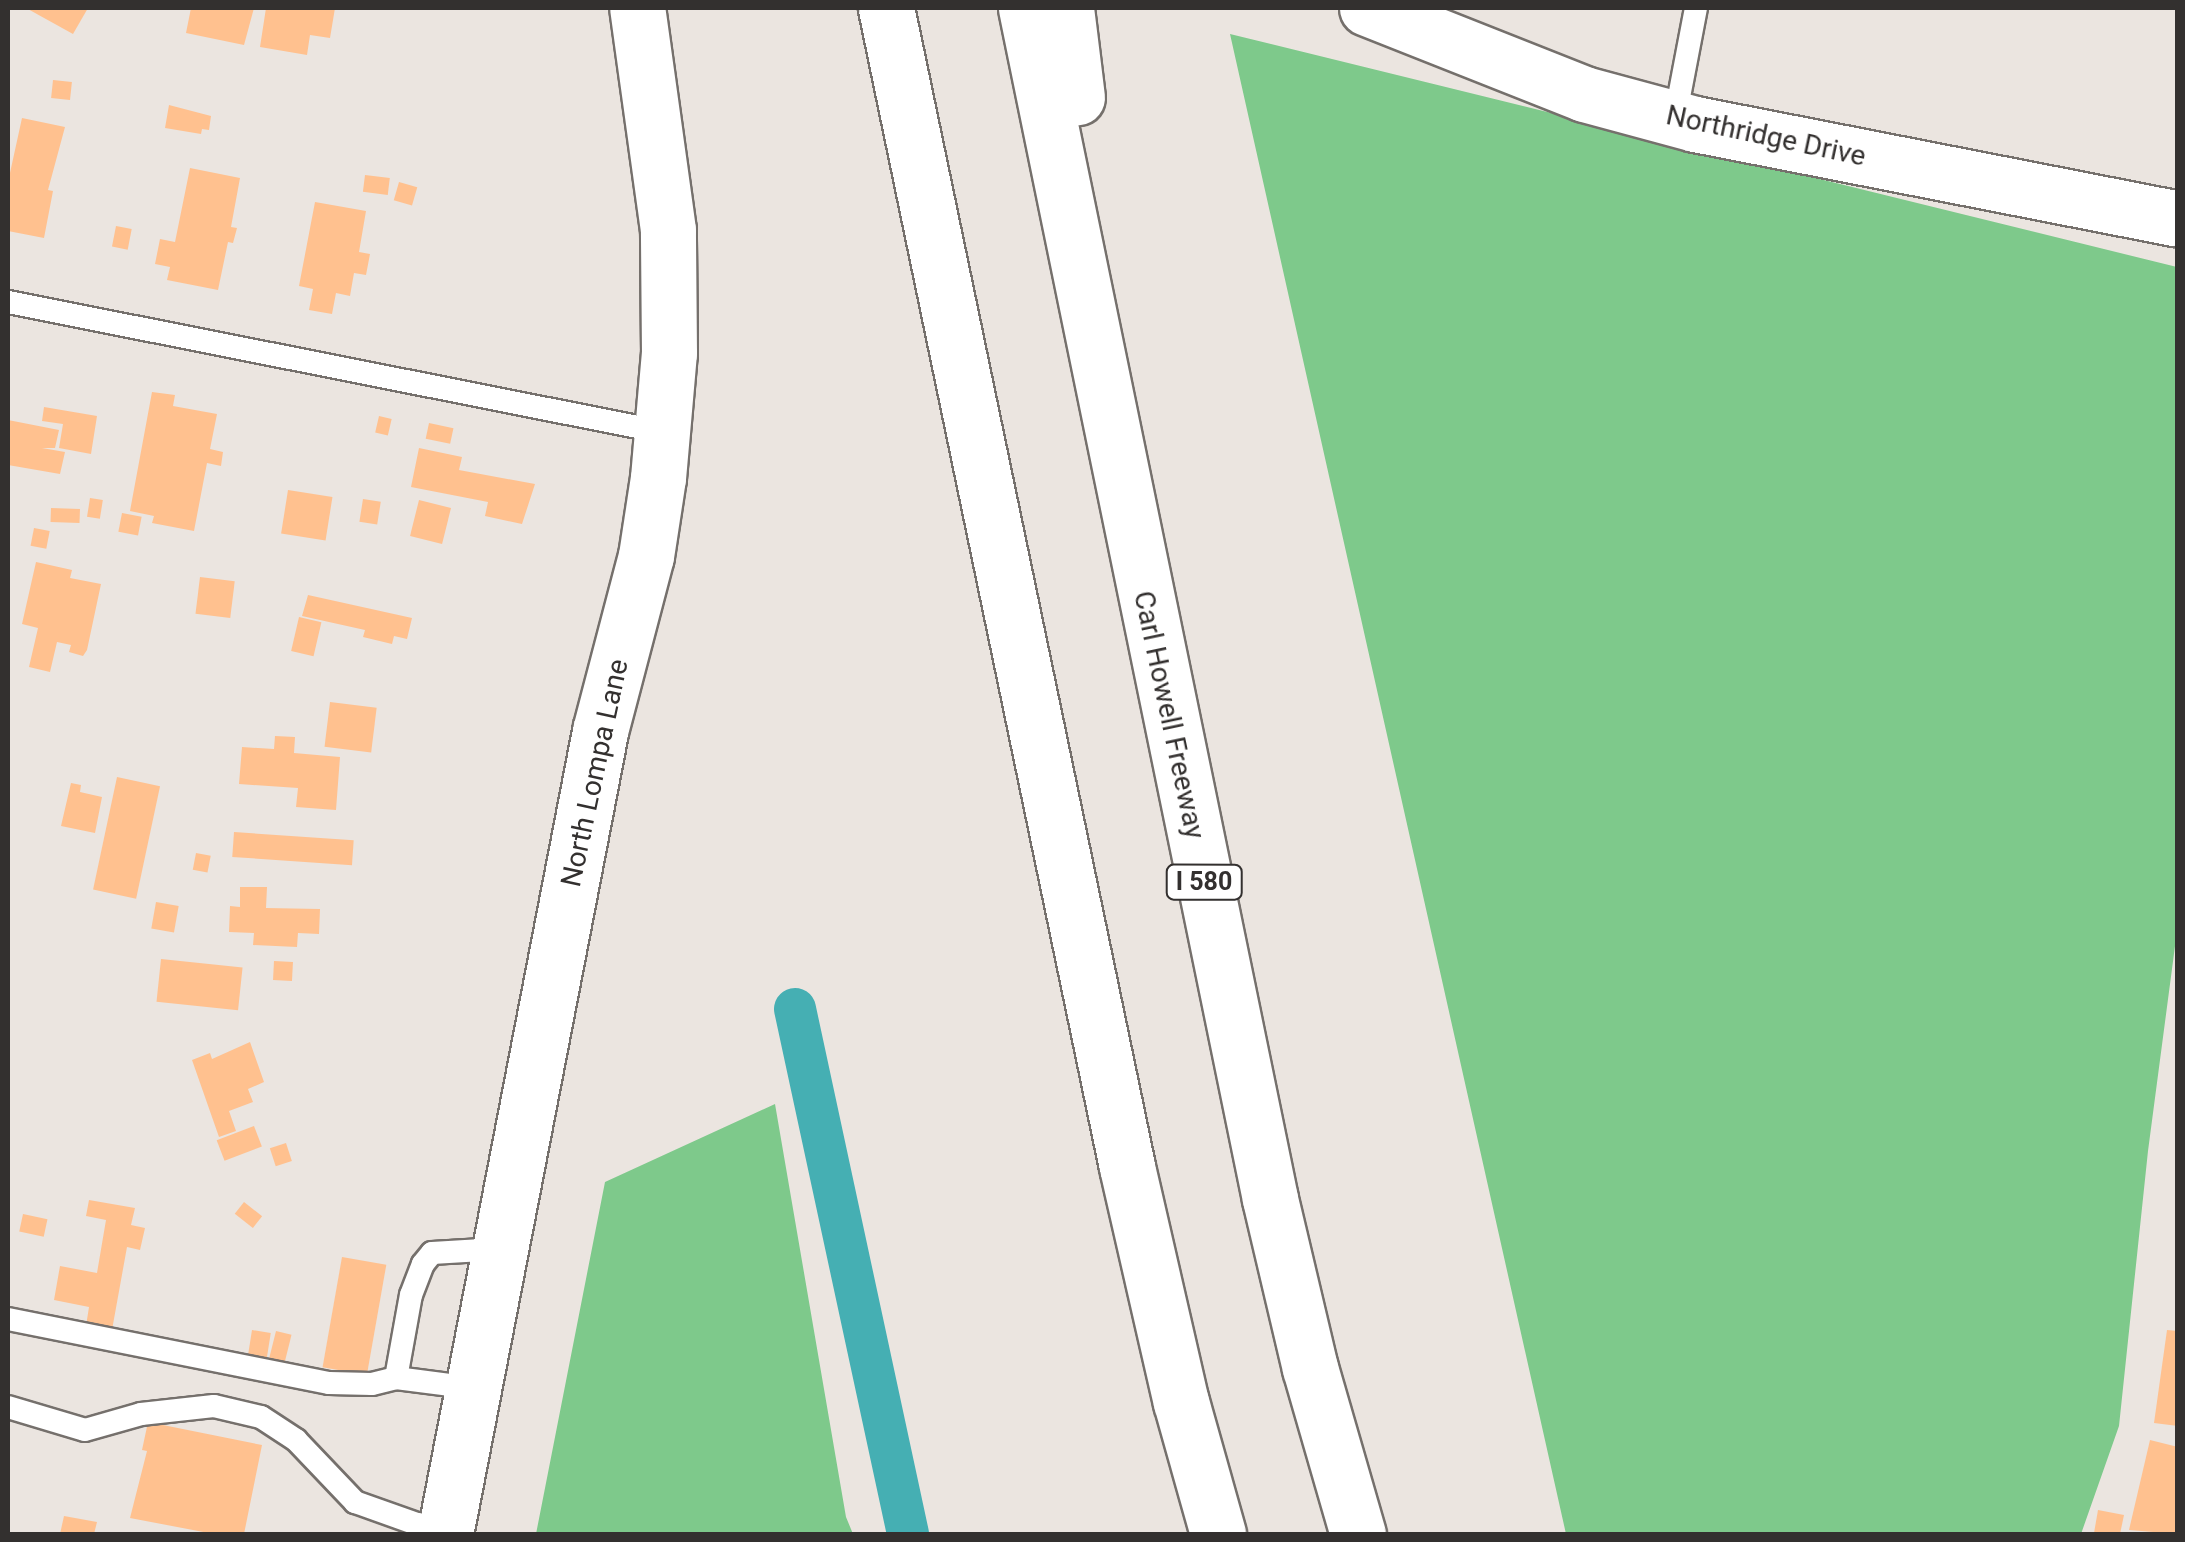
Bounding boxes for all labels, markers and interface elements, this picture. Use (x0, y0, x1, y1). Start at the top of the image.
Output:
street label: Northridge Drive (1663, 98, 1869, 174)
street label: Carl Howell Freeway (1126, 588, 1212, 842)
street label: North Lompa Lane (554, 656, 636, 890)
road number: I 580 (1164, 862, 1244, 902)

